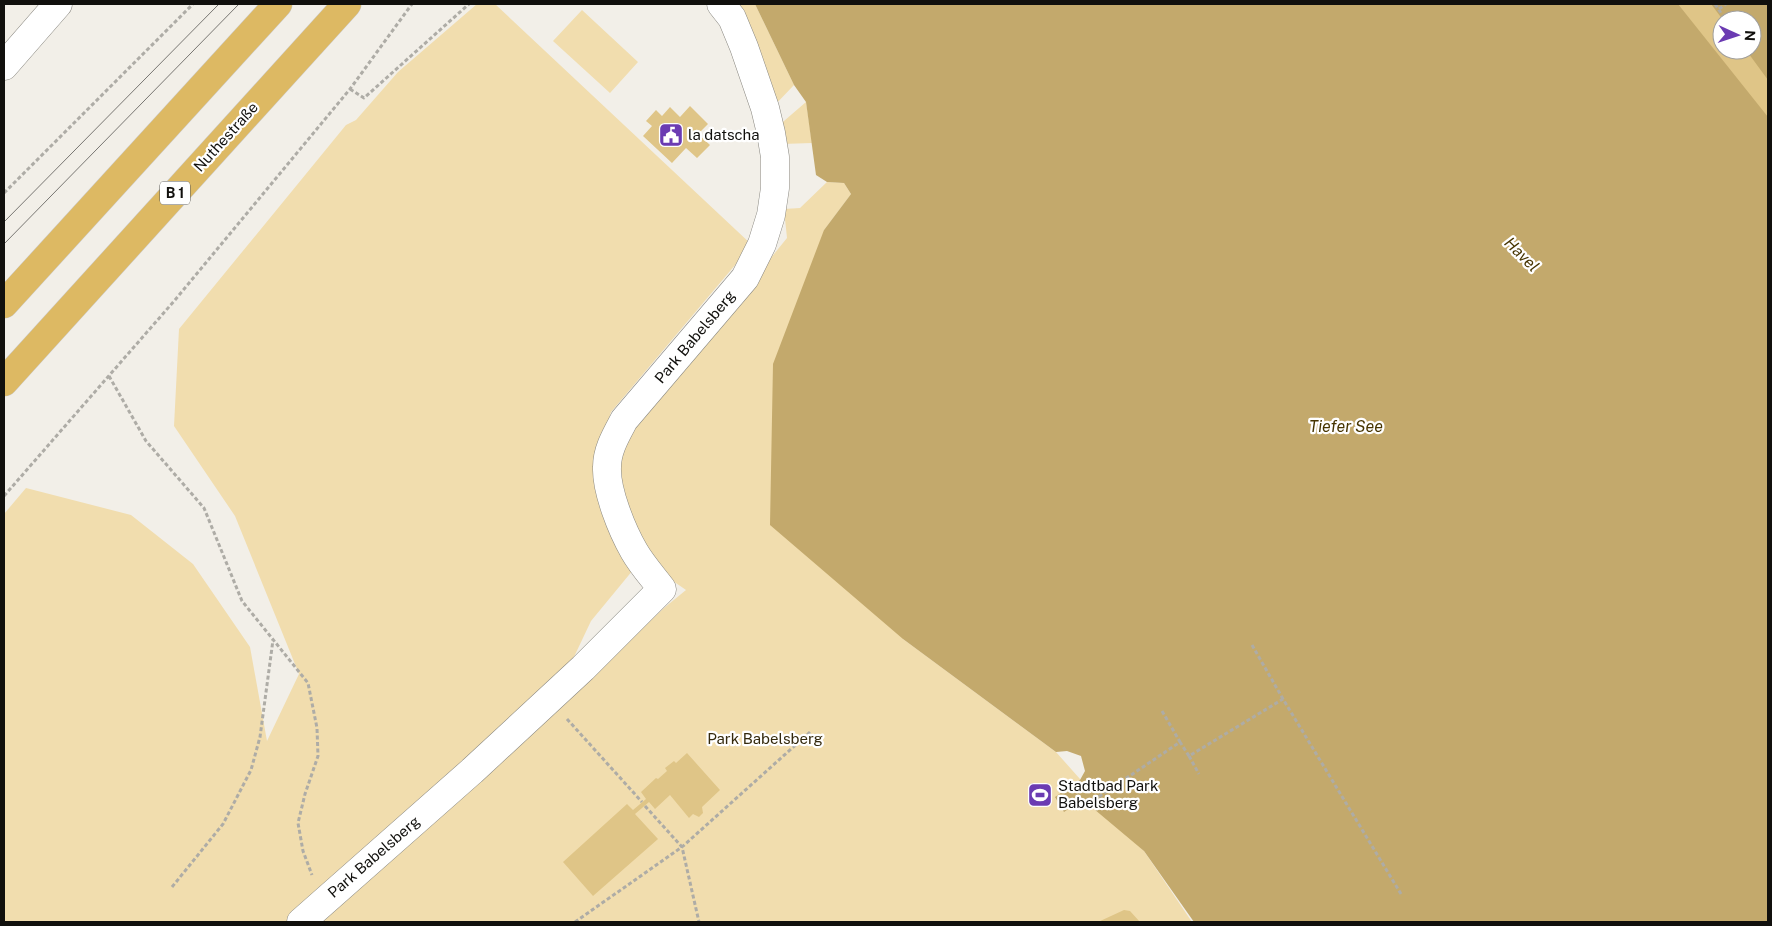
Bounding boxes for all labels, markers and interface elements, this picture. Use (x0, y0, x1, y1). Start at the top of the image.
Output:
north arrow (1712, 10, 1762, 60)
text: N (1742, 30, 1758, 42)
street label: Nuthestraße (190, 98, 261, 175)
public building icon: la datscha (658, 122, 684, 148)
place label: la datscha (688, 126, 760, 143)
road number: B 1 (160, 182, 190, 204)
water label: Havel (1500, 233, 1543, 276)
street label: Park Babelsberg (651, 287, 738, 386)
water label: Tiefer See (1309, 417, 1383, 436)
park label: Park Babelsberg (707, 730, 823, 747)
place label: Stadtbad Park Babelsberg (1058, 777, 1158, 811)
sports icon: Stadtbad Park Babelsberg (1027, 782, 1053, 808)
street label: Park Babelsberg (324, 812, 423, 901)

